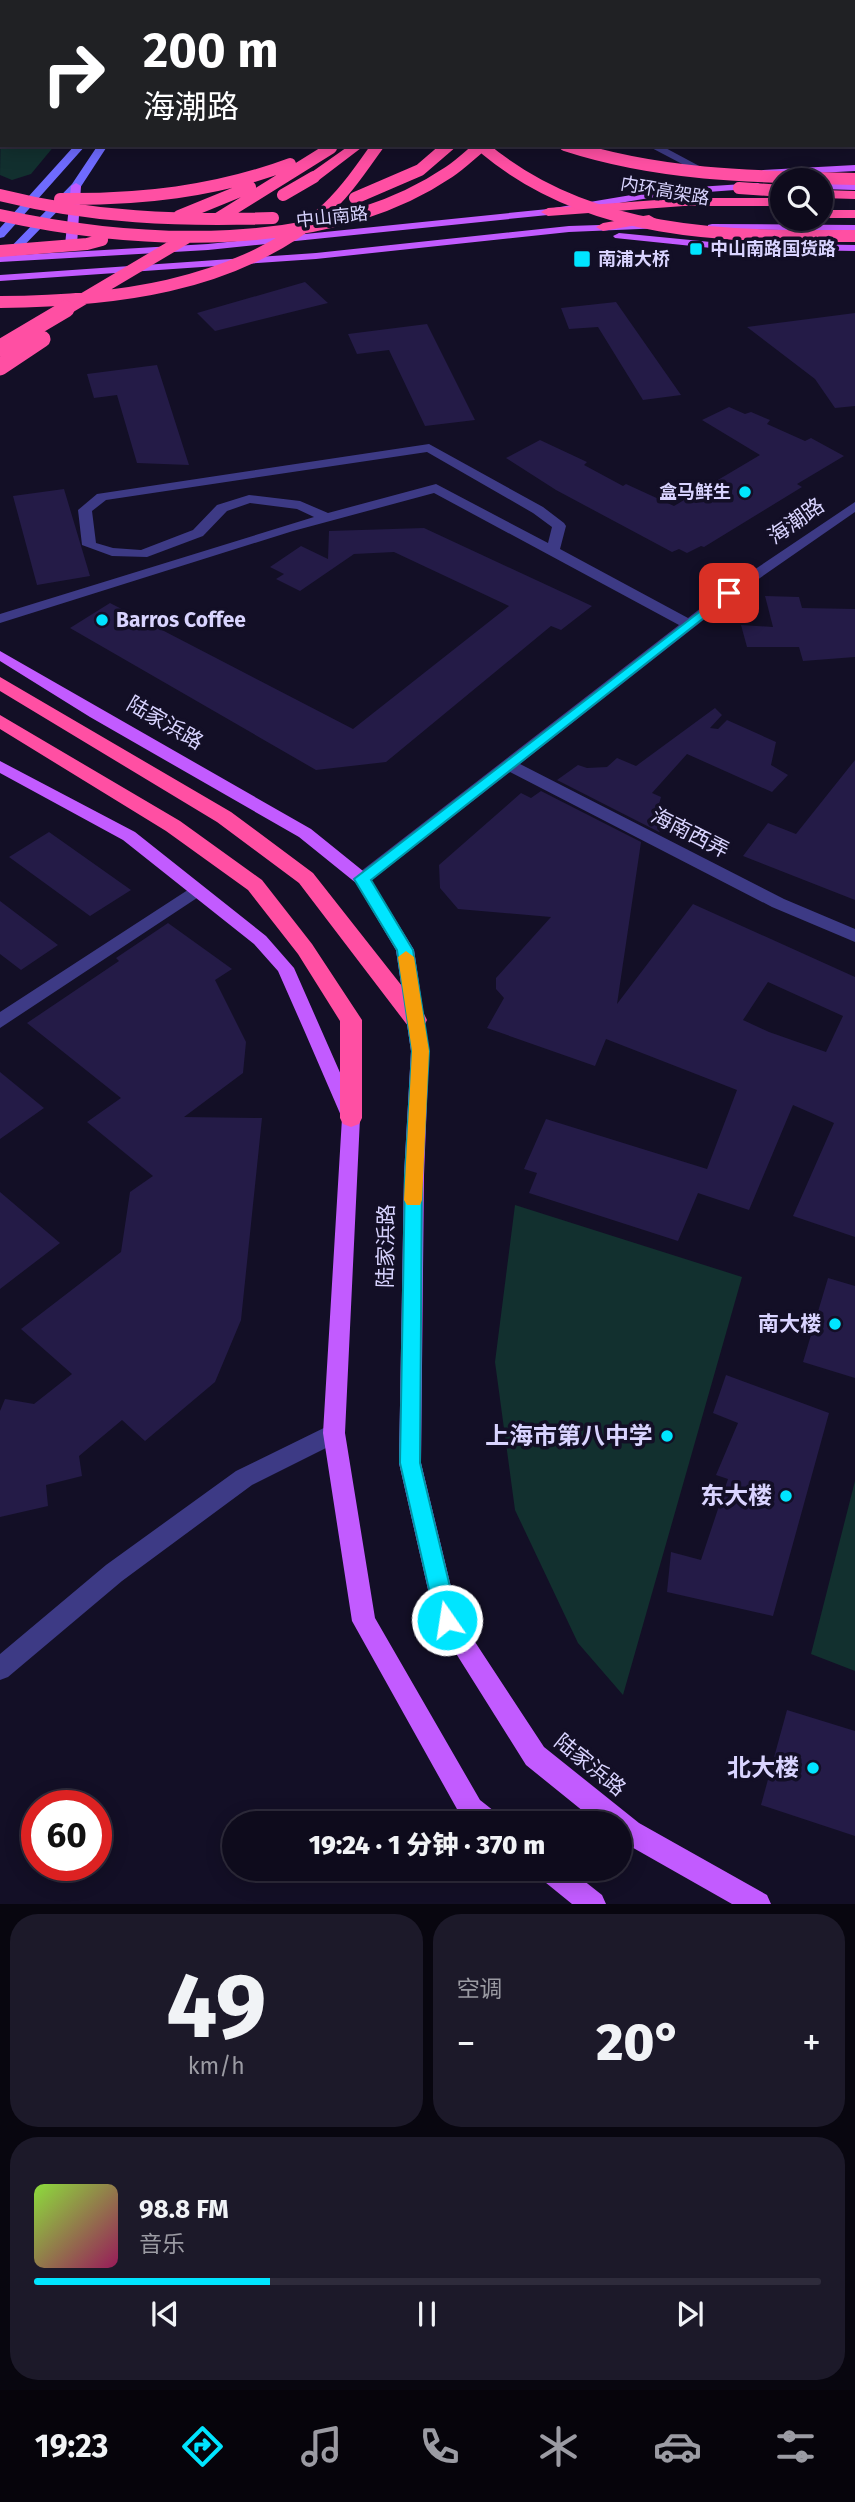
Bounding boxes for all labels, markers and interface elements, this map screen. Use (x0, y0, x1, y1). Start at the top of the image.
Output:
text: 200 m (143, 21, 279, 80)
icon: right (28, 28, 119, 119)
text: 海潮路 (143, 88, 239, 126)
map controls (770, 168, 833, 231)
button: search (770, 168, 833, 231)
street label: 内环高架路 (619, 172, 711, 210)
street label: 中山南路 (295, 202, 369, 232)
place label: 中山南路国货路 (710, 238, 836, 260)
marker: 中山南路国货路 (688, 241, 704, 257)
place label: 南浦大桥 (598, 248, 670, 270)
marker: 南浦大桥 (572, 249, 592, 269)
place label: 盒马鲜生 (659, 481, 731, 503)
marker: 盒马鲜生 (737, 484, 753, 500)
street label: 海潮路 (763, 492, 829, 550)
pin (699, 563, 759, 623)
icon: arrive (710, 574, 748, 612)
place label: Barros Coffee (116, 607, 246, 633)
marker: Barros Coffee (94, 612, 110, 628)
street label: 陆家浜路 (122, 691, 208, 755)
street label: 海南西弄 (647, 802, 733, 864)
street label: 陆家浜路 (372, 1204, 400, 1288)
place label: 南大楼 (758, 1311, 821, 1337)
marker: 南大楼 (827, 1316, 843, 1332)
place label: 上海市第八中学 (485, 1422, 653, 1450)
marker: 上海市第八中学 (659, 1428, 675, 1444)
place label: 东大楼 (700, 1482, 772, 1510)
marker: 东大楼 (778, 1488, 794, 1504)
position arrow (410, 1583, 484, 1657)
street label: 陆家浜路 (549, 1728, 631, 1802)
place label: 北大楼 (727, 1754, 799, 1782)
marker: 北大楼 (805, 1760, 821, 1776)
speed limit sign: 60 (21, 1790, 112, 1881)
text: 19:24 · 1 分钟 · 370 m (309, 1830, 545, 1861)
text: 49 (166, 1952, 267, 2061)
text: 空调 (457, 1975, 503, 2003)
text: 20° (596, 2011, 681, 2074)
text: − (457, 2020, 476, 2066)
text: + (802, 2020, 821, 2066)
text: km/h (188, 2052, 245, 2080)
text: 98.8 FM (139, 2194, 229, 2225)
text: 音乐 (139, 2230, 185, 2258)
icon: previous (146, 2295, 184, 2333)
icon: pause (408, 2295, 446, 2333)
icon: next (671, 2295, 709, 2333)
icon: directions (178, 2422, 227, 2471)
icon: music (297, 2422, 346, 2471)
icon: phone (415, 2422, 464, 2471)
icon: climate (534, 2422, 583, 2471)
icon: car (653, 2422, 702, 2471)
icon: filters (771, 2422, 820, 2471)
text: 19:23 (35, 2427, 108, 2465)

